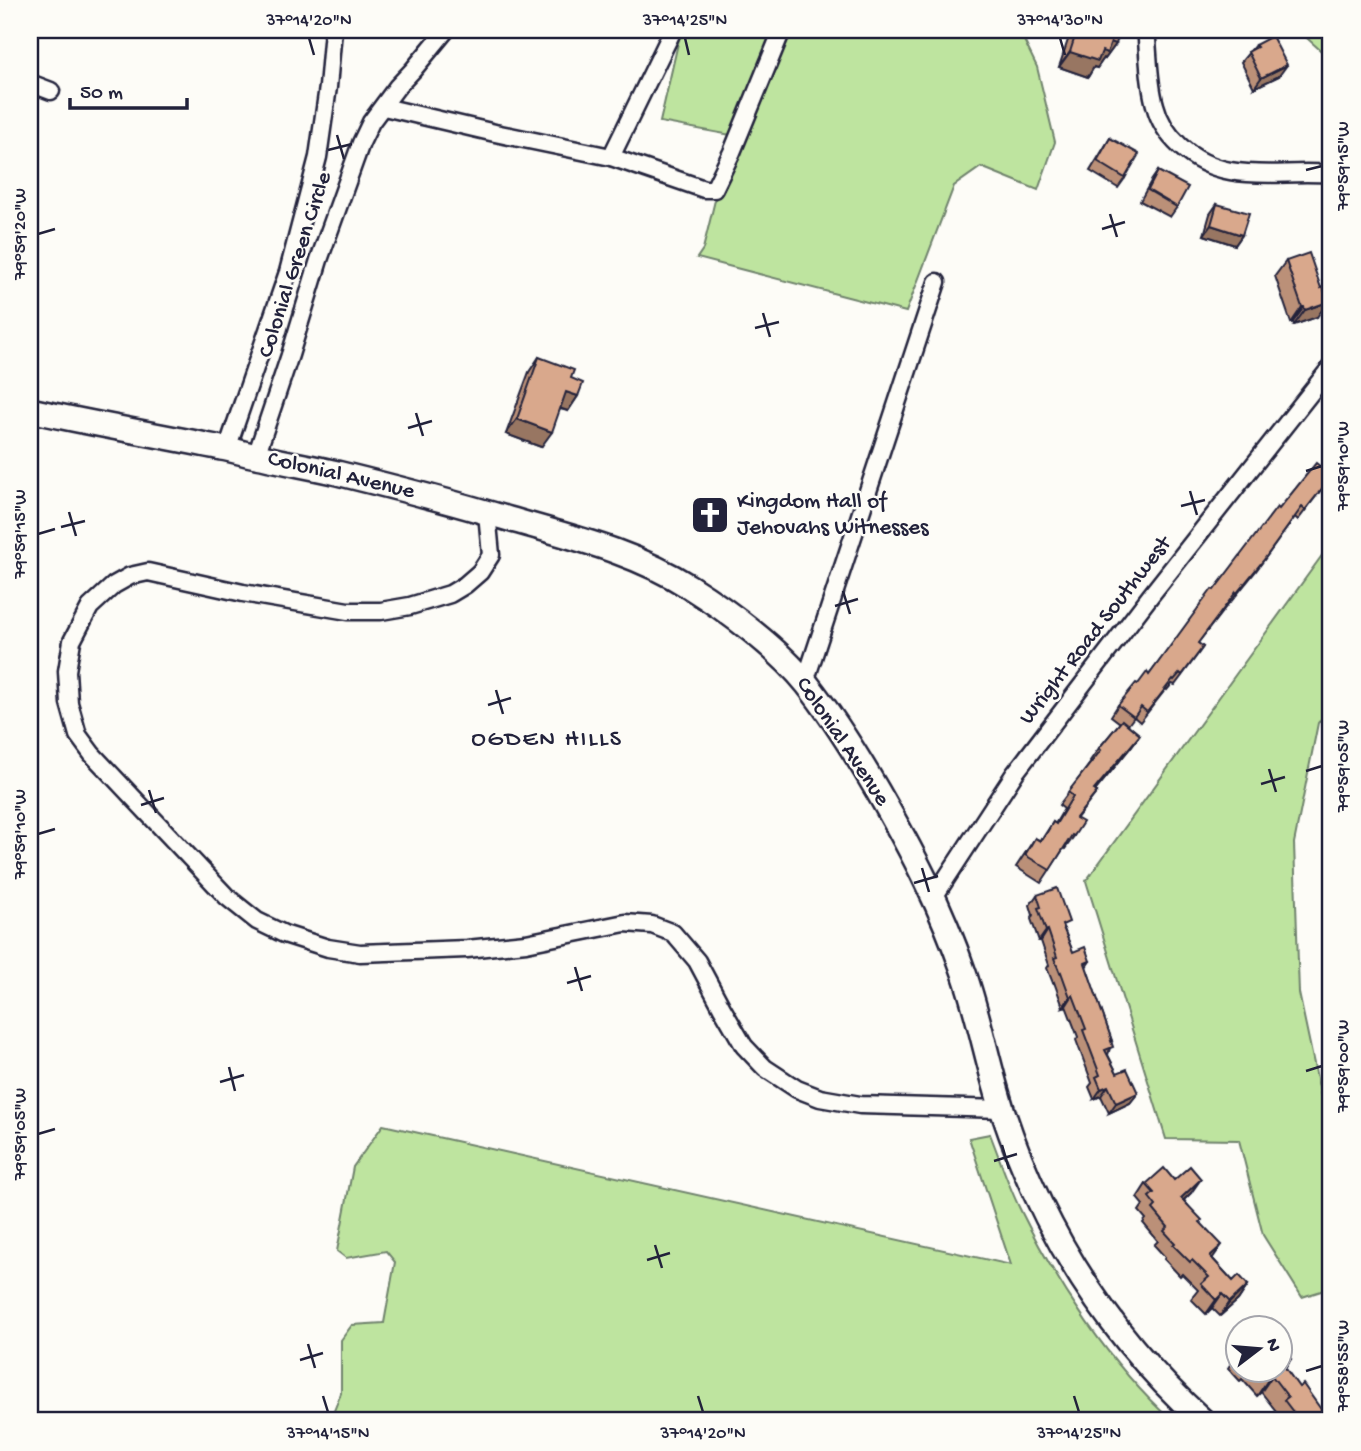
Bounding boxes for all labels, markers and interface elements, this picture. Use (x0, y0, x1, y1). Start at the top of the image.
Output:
text: 37°14'20"N (265, 11, 352, 32)
text: 37°14'25"N (642, 11, 727, 32)
text: 37°14'30"N (1016, 11, 1103, 32)
scale bar (70, 66, 187, 110)
text: 50 m (80, 82, 123, 107)
text: 79°59'15"W (1334, 121, 1355, 212)
street label: Colonial Green Circle (253, 168, 339, 361)
text: 79°59'20"W (11, 188, 32, 281)
text: 79°59'10"W (1334, 421, 1355, 512)
street label: Colonial Avenue (265, 446, 418, 506)
text: 79°59'15"W (11, 489, 32, 580)
place label: Kingdom Hall of Jehovahs Witnesses (737, 489, 929, 542)
church icon: Kingdom Hall of Jehovahs Witnesses (689, 494, 731, 536)
street label: Wright Road Southwest (1014, 530, 1179, 730)
street label: Colonial Avenue (789, 672, 896, 813)
text: 79°59'05"W (1334, 720, 1355, 813)
district label: OGDEN HILLS (471, 726, 623, 755)
text: 79°59'10"W (11, 789, 32, 880)
text: 79°59'00"W (1334, 1020, 1355, 1113)
text: 79°59'05"W (11, 1088, 32, 1181)
north arrow (1224, 1314, 1294, 1384)
text: 79°58'55"W (1334, 1320, 1355, 1413)
text: N (1259, 1336, 1285, 1354)
text: 37°14'15"N (285, 1424, 370, 1445)
text: 37°14'20"N (659, 1424, 746, 1445)
text: 37°14'25"N (1036, 1424, 1121, 1445)

